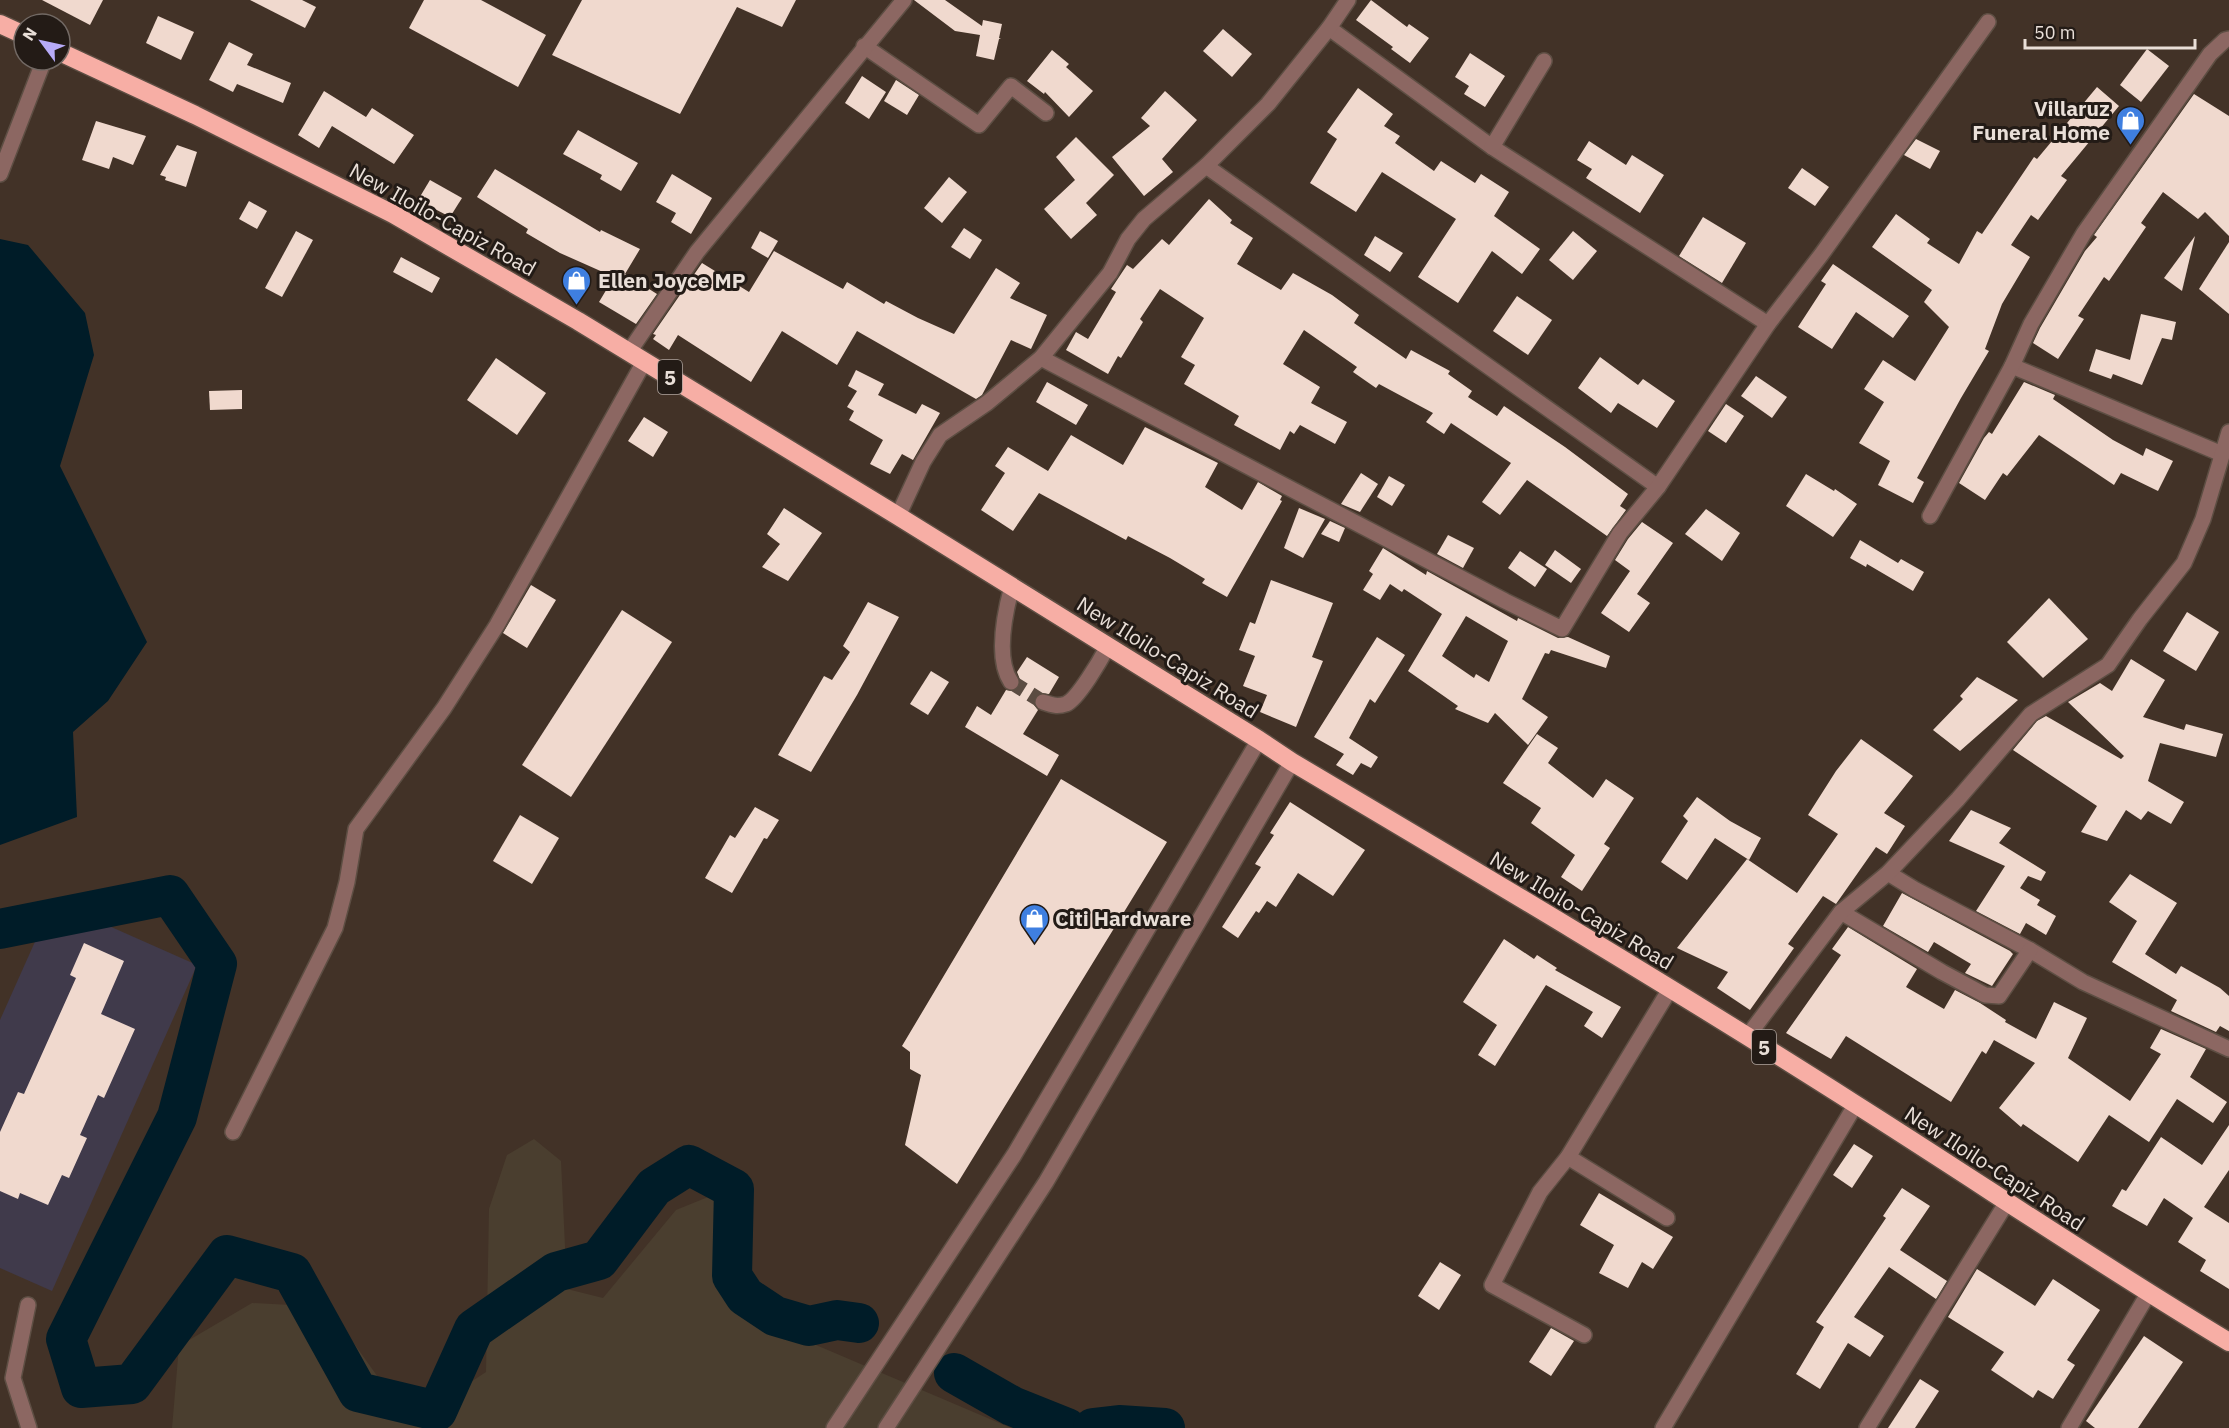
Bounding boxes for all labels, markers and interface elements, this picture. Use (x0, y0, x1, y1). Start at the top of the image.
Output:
north arrow (12, 12, 72, 72)
scale bar (2025, 12, 2194, 50)
text: 50 m (2034, 21, 2076, 44)
text: N (18, 24, 41, 44)
place label: Villaruz Funeral Home (1972, 94, 2110, 146)
shop icon: Villaruz Funeral Home (2115, 104, 2147, 146)
street label: New Iloilo-Capiz Road (345, 156, 541, 282)
shop icon: Ellen Joyce MP (561, 264, 593, 306)
place label: Ellen Joyce MP (598, 266, 745, 294)
road number: 5 (658, 360, 682, 394)
street label: New Iloilo-Capiz Road (1072, 590, 1264, 724)
street label: New Iloilo-Capiz Road (1485, 844, 1679, 976)
shop icon: Citi Hardware (1018, 902, 1050, 944)
place label: Citi Hardware (1055, 904, 1192, 932)
road number: 5 (1752, 1030, 1776, 1064)
street label: New Iloilo-Capiz Road (1900, 1099, 2090, 1237)

